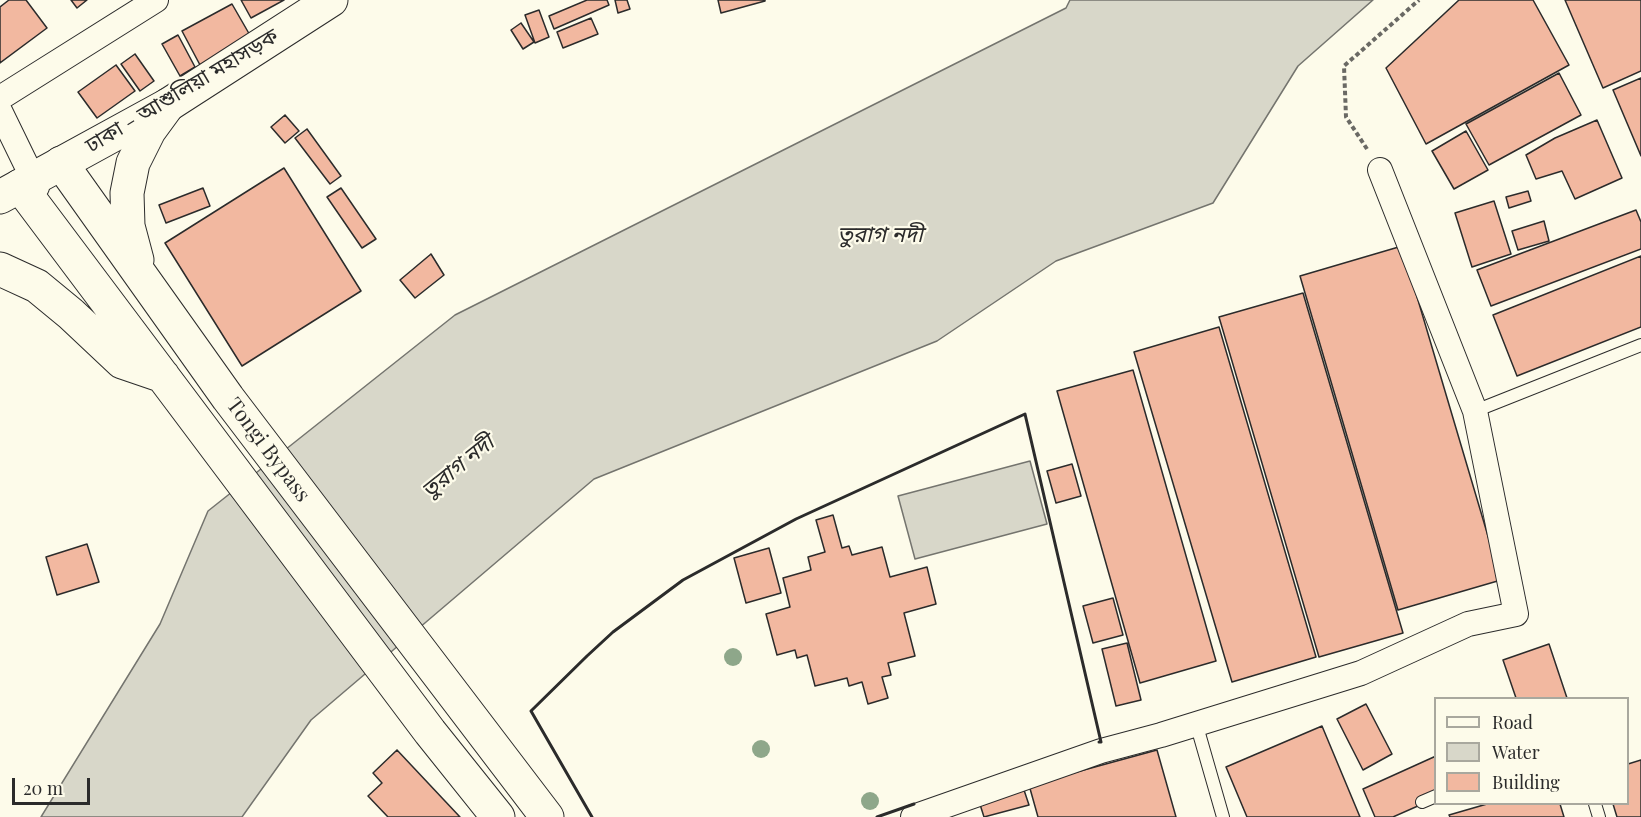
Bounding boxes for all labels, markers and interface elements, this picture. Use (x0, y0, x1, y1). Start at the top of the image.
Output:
street label: ঢাকা - আশুলিয়া মহাসড়ক (81, 23, 283, 159)
water label: তুরাগ নদী (837, 222, 923, 248)
street label: Tongi Bypass (221, 393, 315, 507)
water label: তুরাগ নদী (416, 430, 500, 504)
legend (1434, 697, 1629, 805)
text: Road (1492, 710, 1533, 734)
text: Water (1492, 740, 1540, 764)
scale bar (15, 766, 93, 804)
text: Building (1492, 770, 1560, 794)
text: 20 m (23, 776, 63, 800)

